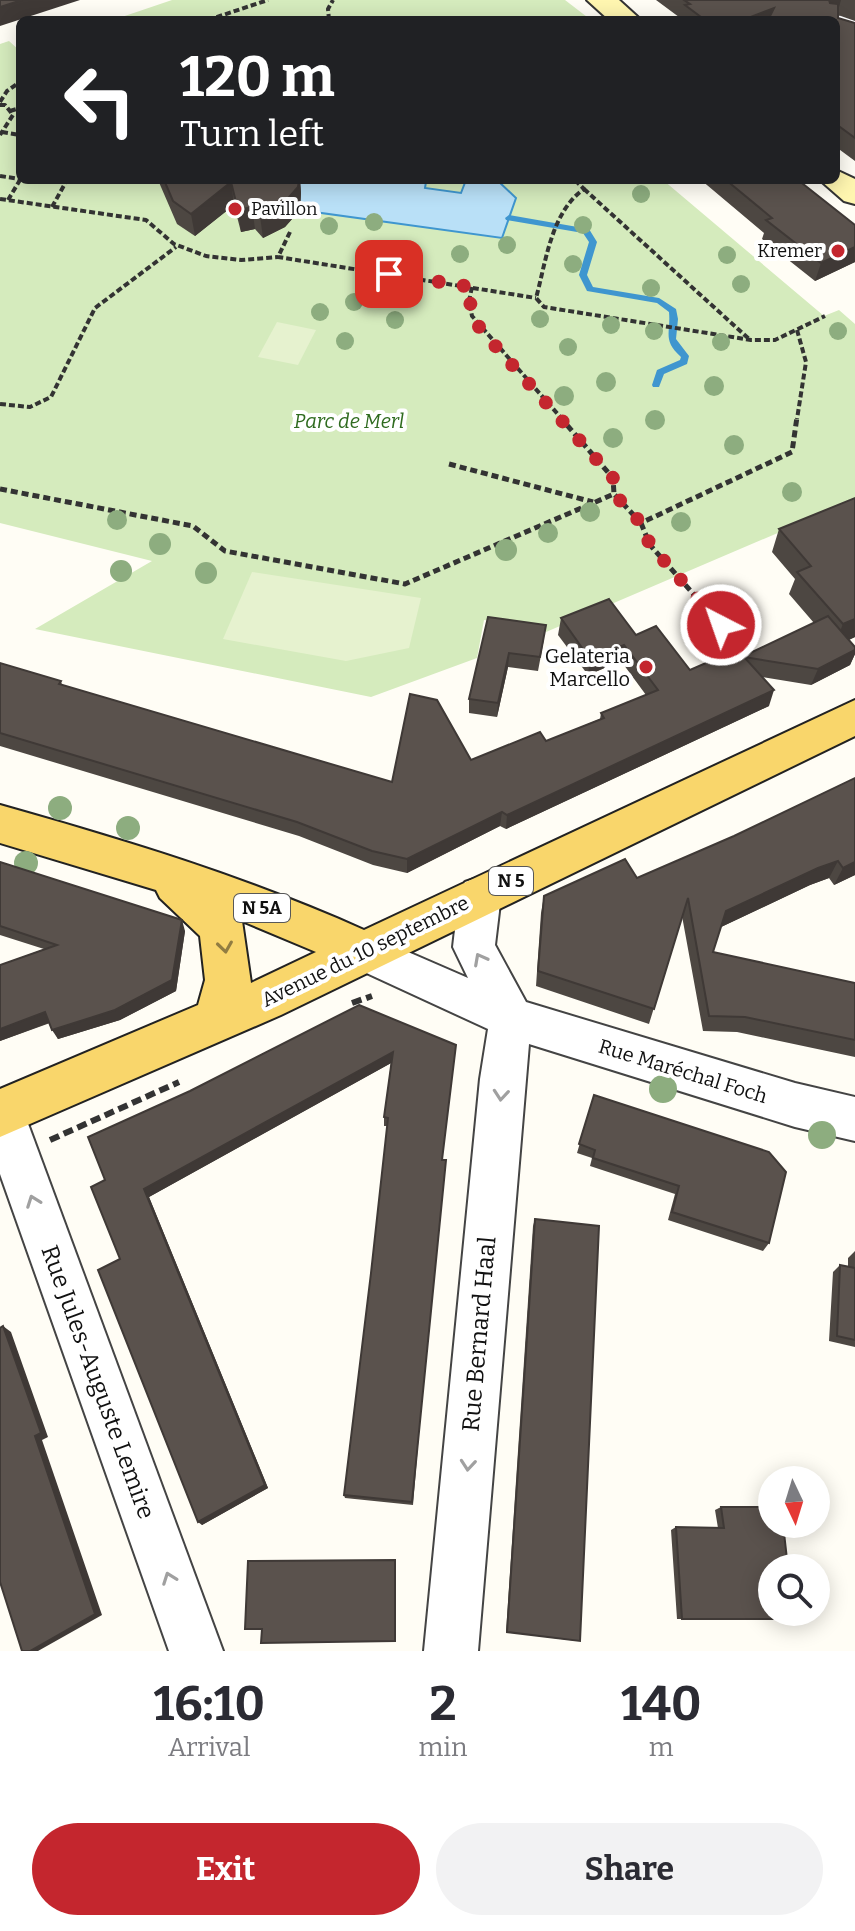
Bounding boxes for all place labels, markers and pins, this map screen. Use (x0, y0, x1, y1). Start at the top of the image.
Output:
place label: Pavillon (251, 198, 318, 220)
marker: Pavillon (226, 200, 244, 218)
pin (355, 240, 423, 308)
place label: Kremer (757, 240, 822, 262)
marker: Kremer (829, 242, 847, 260)
place label: Gelateria Marcello (545, 644, 630, 691)
marker: Gelateria Marcello (637, 658, 655, 676)

